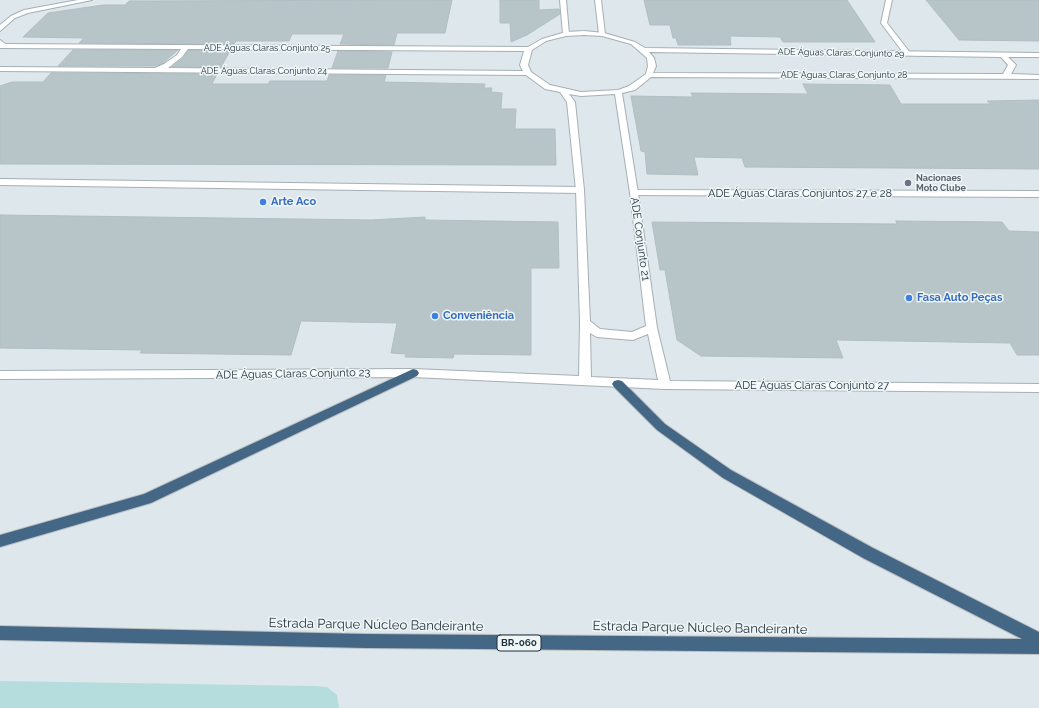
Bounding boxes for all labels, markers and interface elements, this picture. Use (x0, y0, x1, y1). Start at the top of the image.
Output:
street label: ADE Águas Claras Conjunto 25 (204, 43, 330, 53)
street label: ADE Águas Claras Conjunto 29 (778, 46, 904, 60)
street label: ADE Águas Claras Conjunto 24 (201, 66, 327, 76)
street label: ADE Águas Claras Conjunto 28 (781, 70, 907, 80)
place label: Nacionaes Moto Clube (916, 173, 966, 194)
marker: Nacionaes Moto Clube (903, 178, 913, 188)
street label: ADE Águas Claras Conjuntos 27 e 28 (708, 187, 892, 201)
place label: Arte Aco (271, 195, 316, 209)
street label: ADE Conjunto 21 (628, 196, 652, 282)
marker: Arte Aco (258, 197, 268, 207)
place label: Fasa Auto Peças (917, 291, 1002, 305)
marker: Fasa Auto Peças (904, 293, 914, 303)
place label: Conveniência (443, 309, 514, 323)
marker: Conveniência (430, 311, 440, 321)
street label: ADE Águas Claras Conjunto 23 (216, 366, 370, 382)
street label: ADE Águas Claras Conjunto 27 (735, 379, 889, 393)
street label: Estrada Parque Núcleo Bandeirante (268, 615, 484, 635)
street label: Estrada Parque Núcleo Bandeirante (592, 618, 808, 638)
road number: BR-060 (497, 635, 541, 651)

